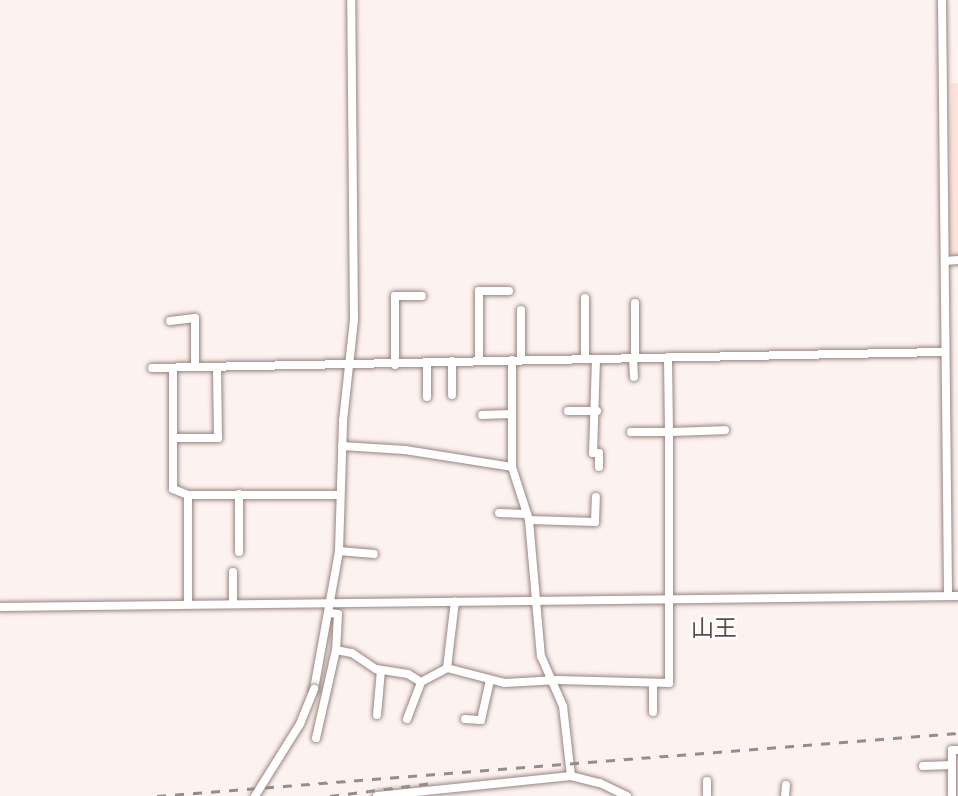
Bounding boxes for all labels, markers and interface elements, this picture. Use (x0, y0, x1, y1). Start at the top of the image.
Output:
district label: 山王 (691, 615, 737, 643)

